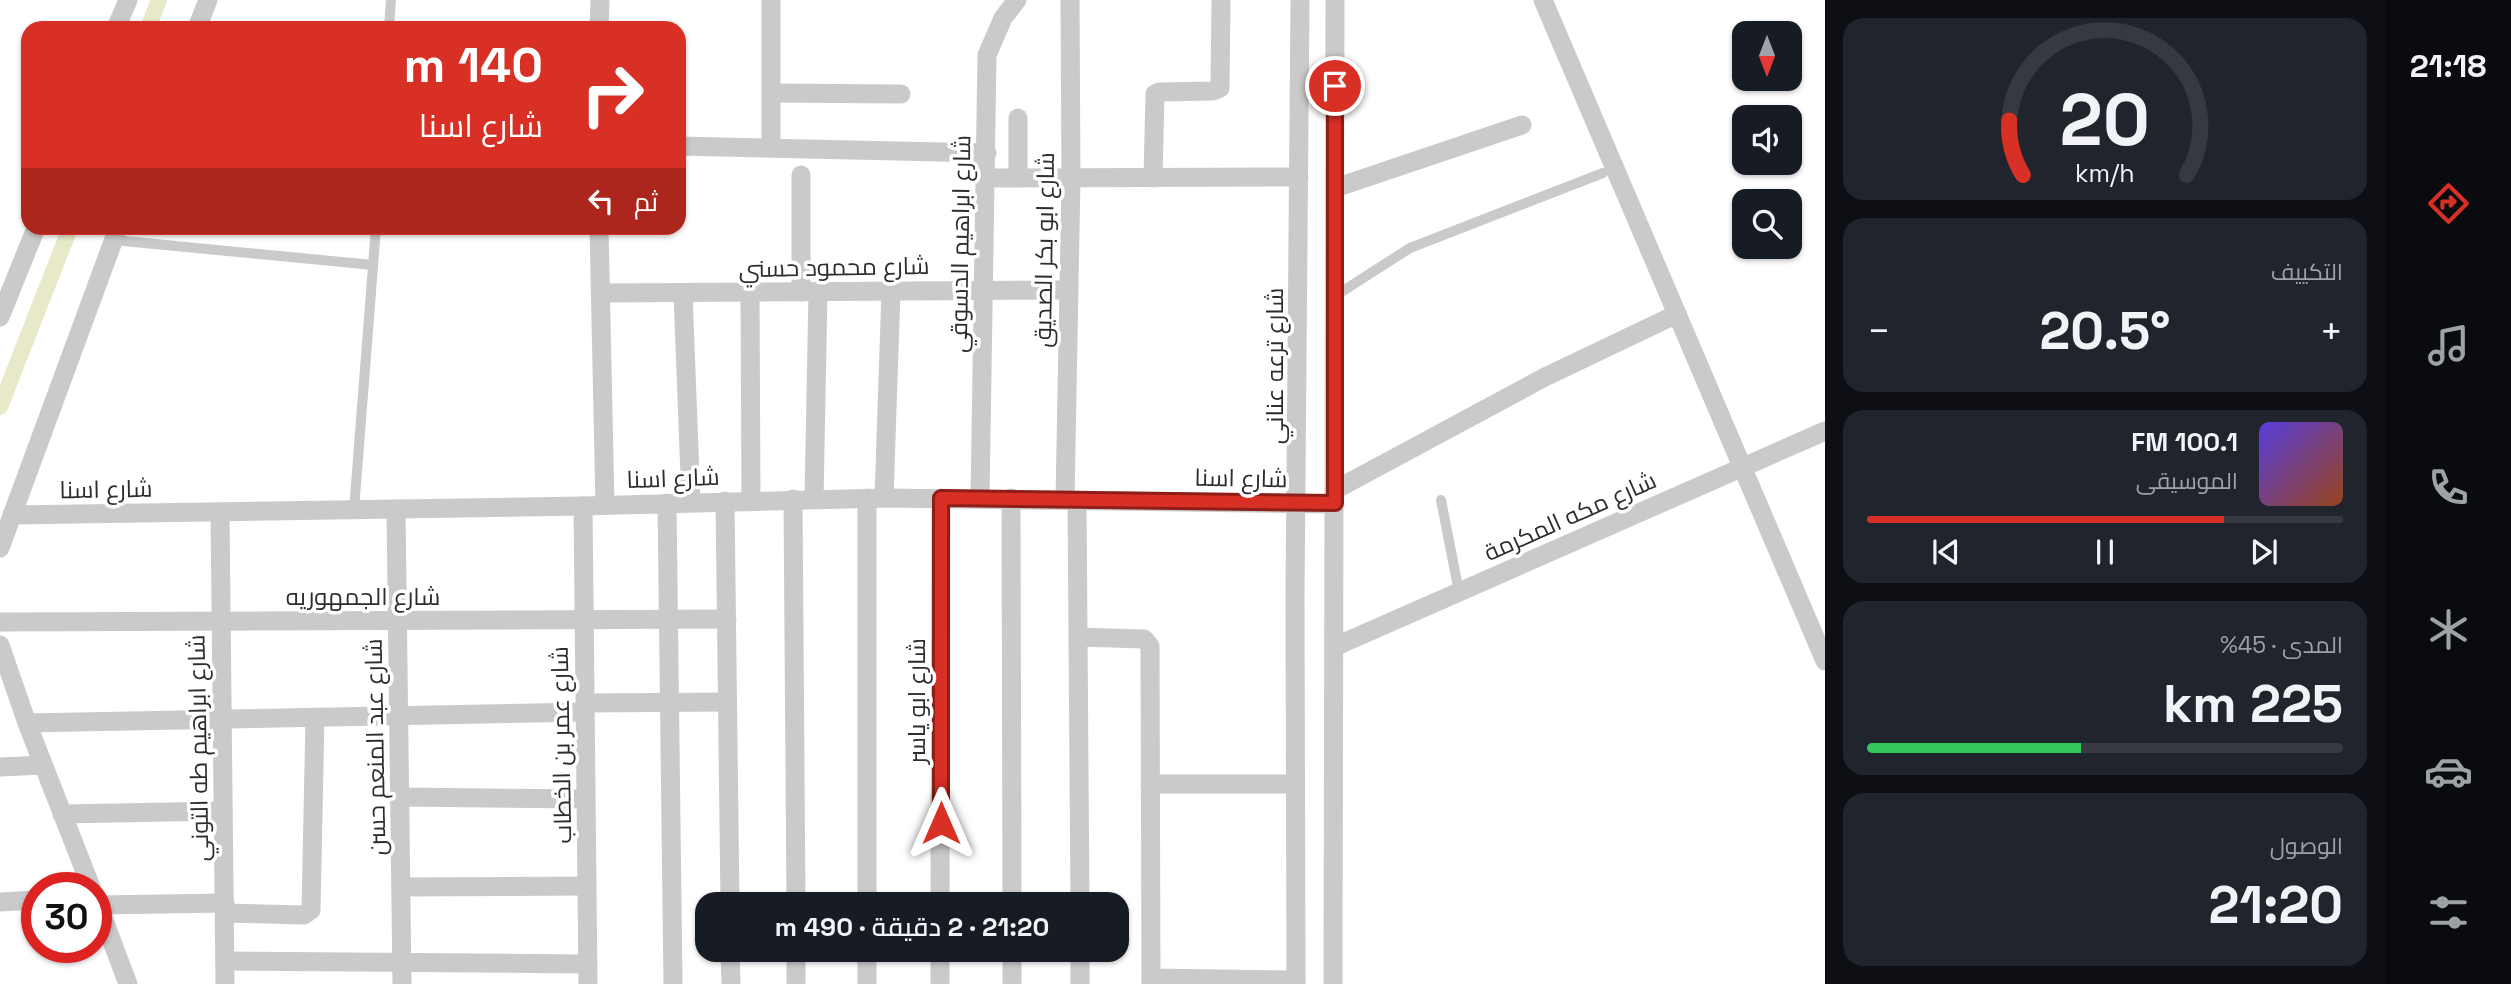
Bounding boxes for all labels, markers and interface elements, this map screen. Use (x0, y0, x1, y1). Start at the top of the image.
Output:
north arrow (1732, 21, 1802, 91)
map controls (1732, 21, 1802, 259)
text: 140 m (404, 34, 543, 96)
text: 21:18 (2410, 46, 2486, 86)
icon: right (567, 49, 658, 140)
pin (1305, 56, 1365, 116)
icon: arrive (1316, 67, 1354, 105)
text: 20 (2060, 73, 2150, 166)
button: sound (1732, 105, 1802, 175)
text: شارع اسنا (419, 106, 543, 146)
street label: شارع ابراهيم الدسوقي (943, 135, 981, 353)
street label: شارع ابو بكر الصديق (1027, 152, 1062, 348)
text: km/h (2075, 157, 2135, 189)
icon: directions (2424, 179, 2473, 228)
icon: left (582, 182, 620, 220)
text: ثم (634, 185, 658, 219)
button: search (1732, 189, 1802, 259)
street label: شارع محمود حسني (738, 250, 930, 288)
text: التكييف (2271, 257, 2343, 287)
street label: شارع ترعه عناني (1259, 288, 1294, 444)
text: 20.5° (2039, 298, 2171, 364)
text: − (1867, 307, 1891, 355)
text: + (2319, 307, 2343, 355)
icon: music (2424, 321, 2473, 370)
text: 100.1 FM (2131, 425, 2238, 459)
street label: شارع اسنا (626, 461, 720, 496)
street label: شارع اسنا (1194, 462, 1288, 495)
icon: phone (2424, 463, 2473, 512)
street label: شارع مكه المكرمة (1479, 464, 1661, 569)
text: الموسيقى (2136, 466, 2238, 496)
street label: شارع اسنا (59, 473, 153, 506)
icon: previous (1927, 533, 1965, 571)
icon: pause (2086, 533, 2124, 571)
icon: next (2245, 533, 2283, 571)
street label: شارع الجمهوريه (286, 581, 440, 613)
icon: climate (2424, 605, 2473, 654)
text: المدى · 45% (2220, 630, 2343, 660)
street label: شارع ابراهيم طه التوني (181, 634, 219, 862)
street label: شارع عبد المنعم حسن (358, 638, 393, 856)
street label: شارع ابو ياسر (901, 638, 933, 766)
street label: شارع عمر بن الخطاب (544, 646, 579, 844)
text: 225 km (2163, 671, 2343, 737)
icon: car (2424, 747, 2473, 796)
position arrow (904, 786, 978, 860)
text: الوصول (2270, 831, 2343, 861)
speed limit sign: 30 (21, 872, 112, 963)
text: 21:20 (2209, 872, 2343, 938)
icon: filters (2424, 888, 2473, 937)
text: 21:20 · 2 دقيقة · 490 m (775, 910, 1049, 944)

